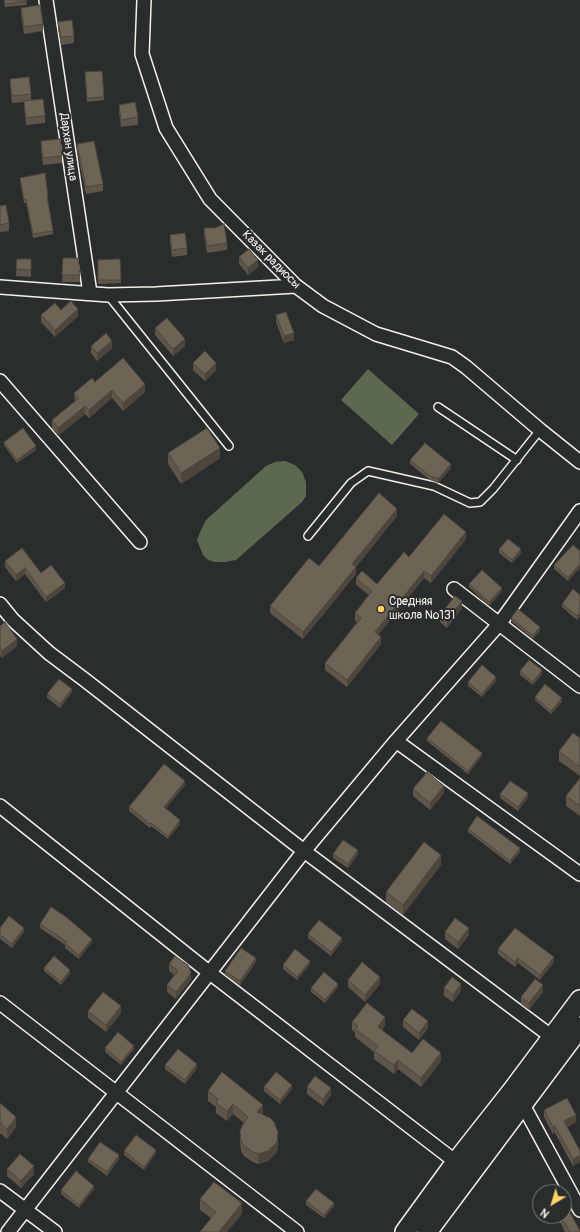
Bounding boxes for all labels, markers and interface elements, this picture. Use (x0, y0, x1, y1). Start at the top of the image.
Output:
street label: Дархан улица (56, 112, 80, 182)
street label: Казак радиосы (239, 228, 303, 292)
place label: Средняя школа №131 (389, 595, 455, 623)
marker: Средняя школа №131 (376, 604, 386, 614)
north arrow (532, 1184, 572, 1224)
text: N (538, 1206, 552, 1220)

